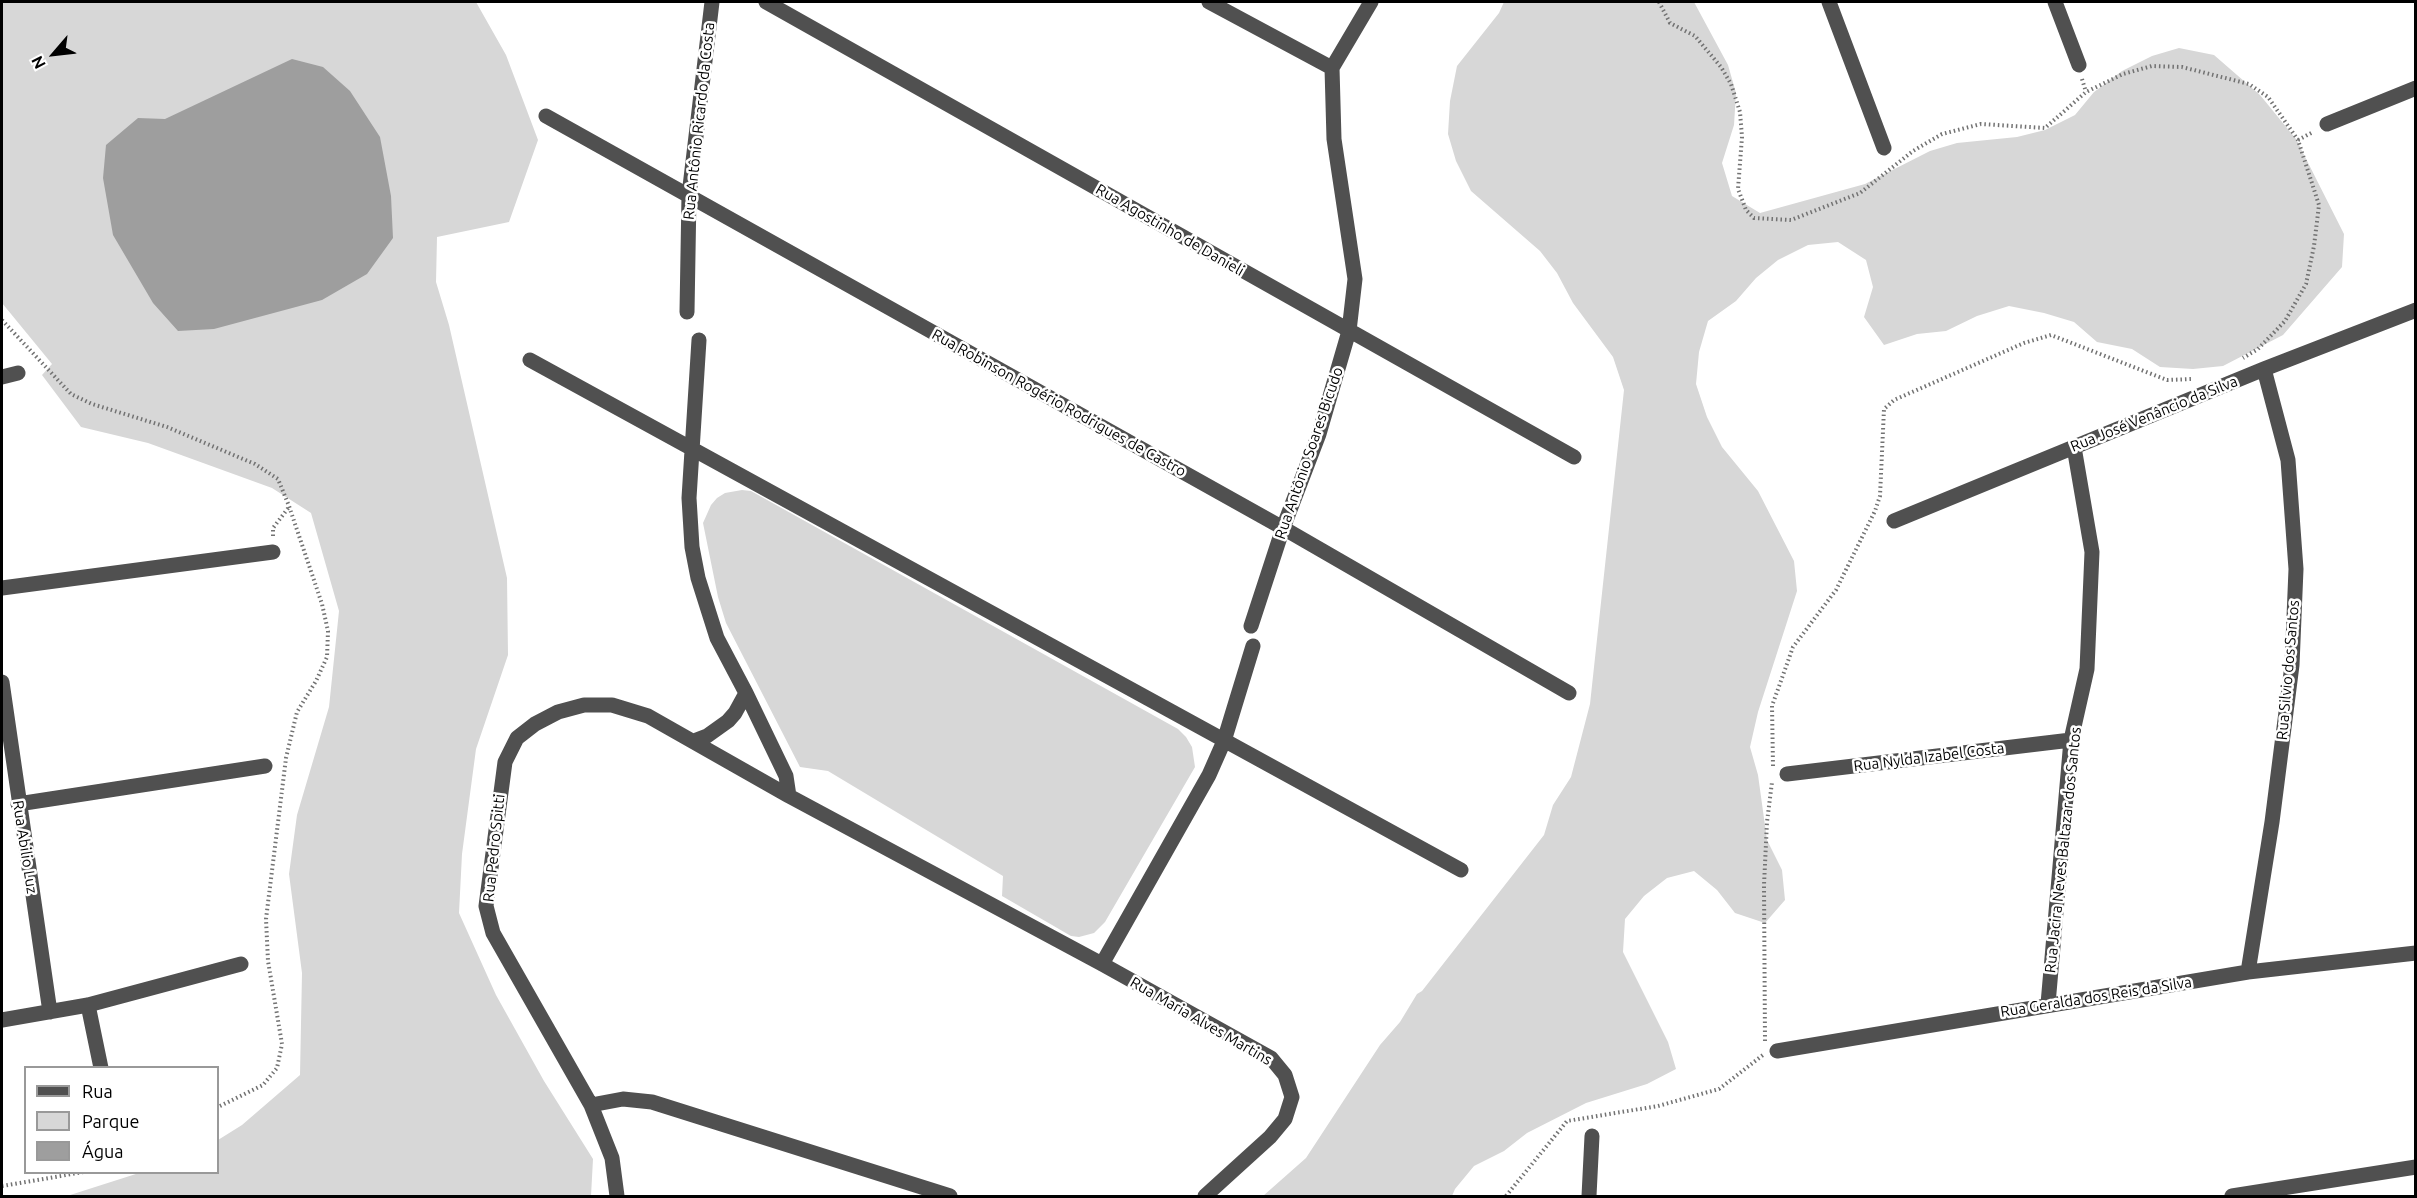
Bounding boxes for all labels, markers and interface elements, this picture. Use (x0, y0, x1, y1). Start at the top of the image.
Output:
street label: Rua Antônio Ricardo da Costa (680, 21, 718, 221)
north arrow (24, 24, 84, 84)
text: N (27, 53, 49, 72)
street label: Rua Agostinho de Danieli (1093, 180, 1247, 280)
street label: Rua Robinson Rogério Rodrigues de Castro (929, 325, 1189, 481)
street label: Rua Antônio Soares Bicudo (1271, 365, 1347, 541)
street label: Rua José Venâncio da Silva (2068, 372, 2240, 456)
street label: Rua Silvio dos Santos (2273, 599, 2303, 741)
street label: Rua Jacira Neves Baltazar dos Santos (2041, 726, 2085, 974)
street label: Rua Nylda Izabel Costa (1853, 739, 2005, 775)
street label: Rua Pedro Spitti (479, 793, 509, 903)
street label: Rua Abilio Luz (9, 799, 41, 895)
street label: Rua Maria Alves Martins (1127, 973, 1275, 1069)
street label: Rua Geralda dos Reis da Silva (1999, 973, 2193, 1021)
legend (24, 1066, 219, 1174)
text: Rua (82, 1081, 113, 1101)
text: Parque (82, 1111, 139, 1131)
text: Água (82, 1141, 124, 1161)

